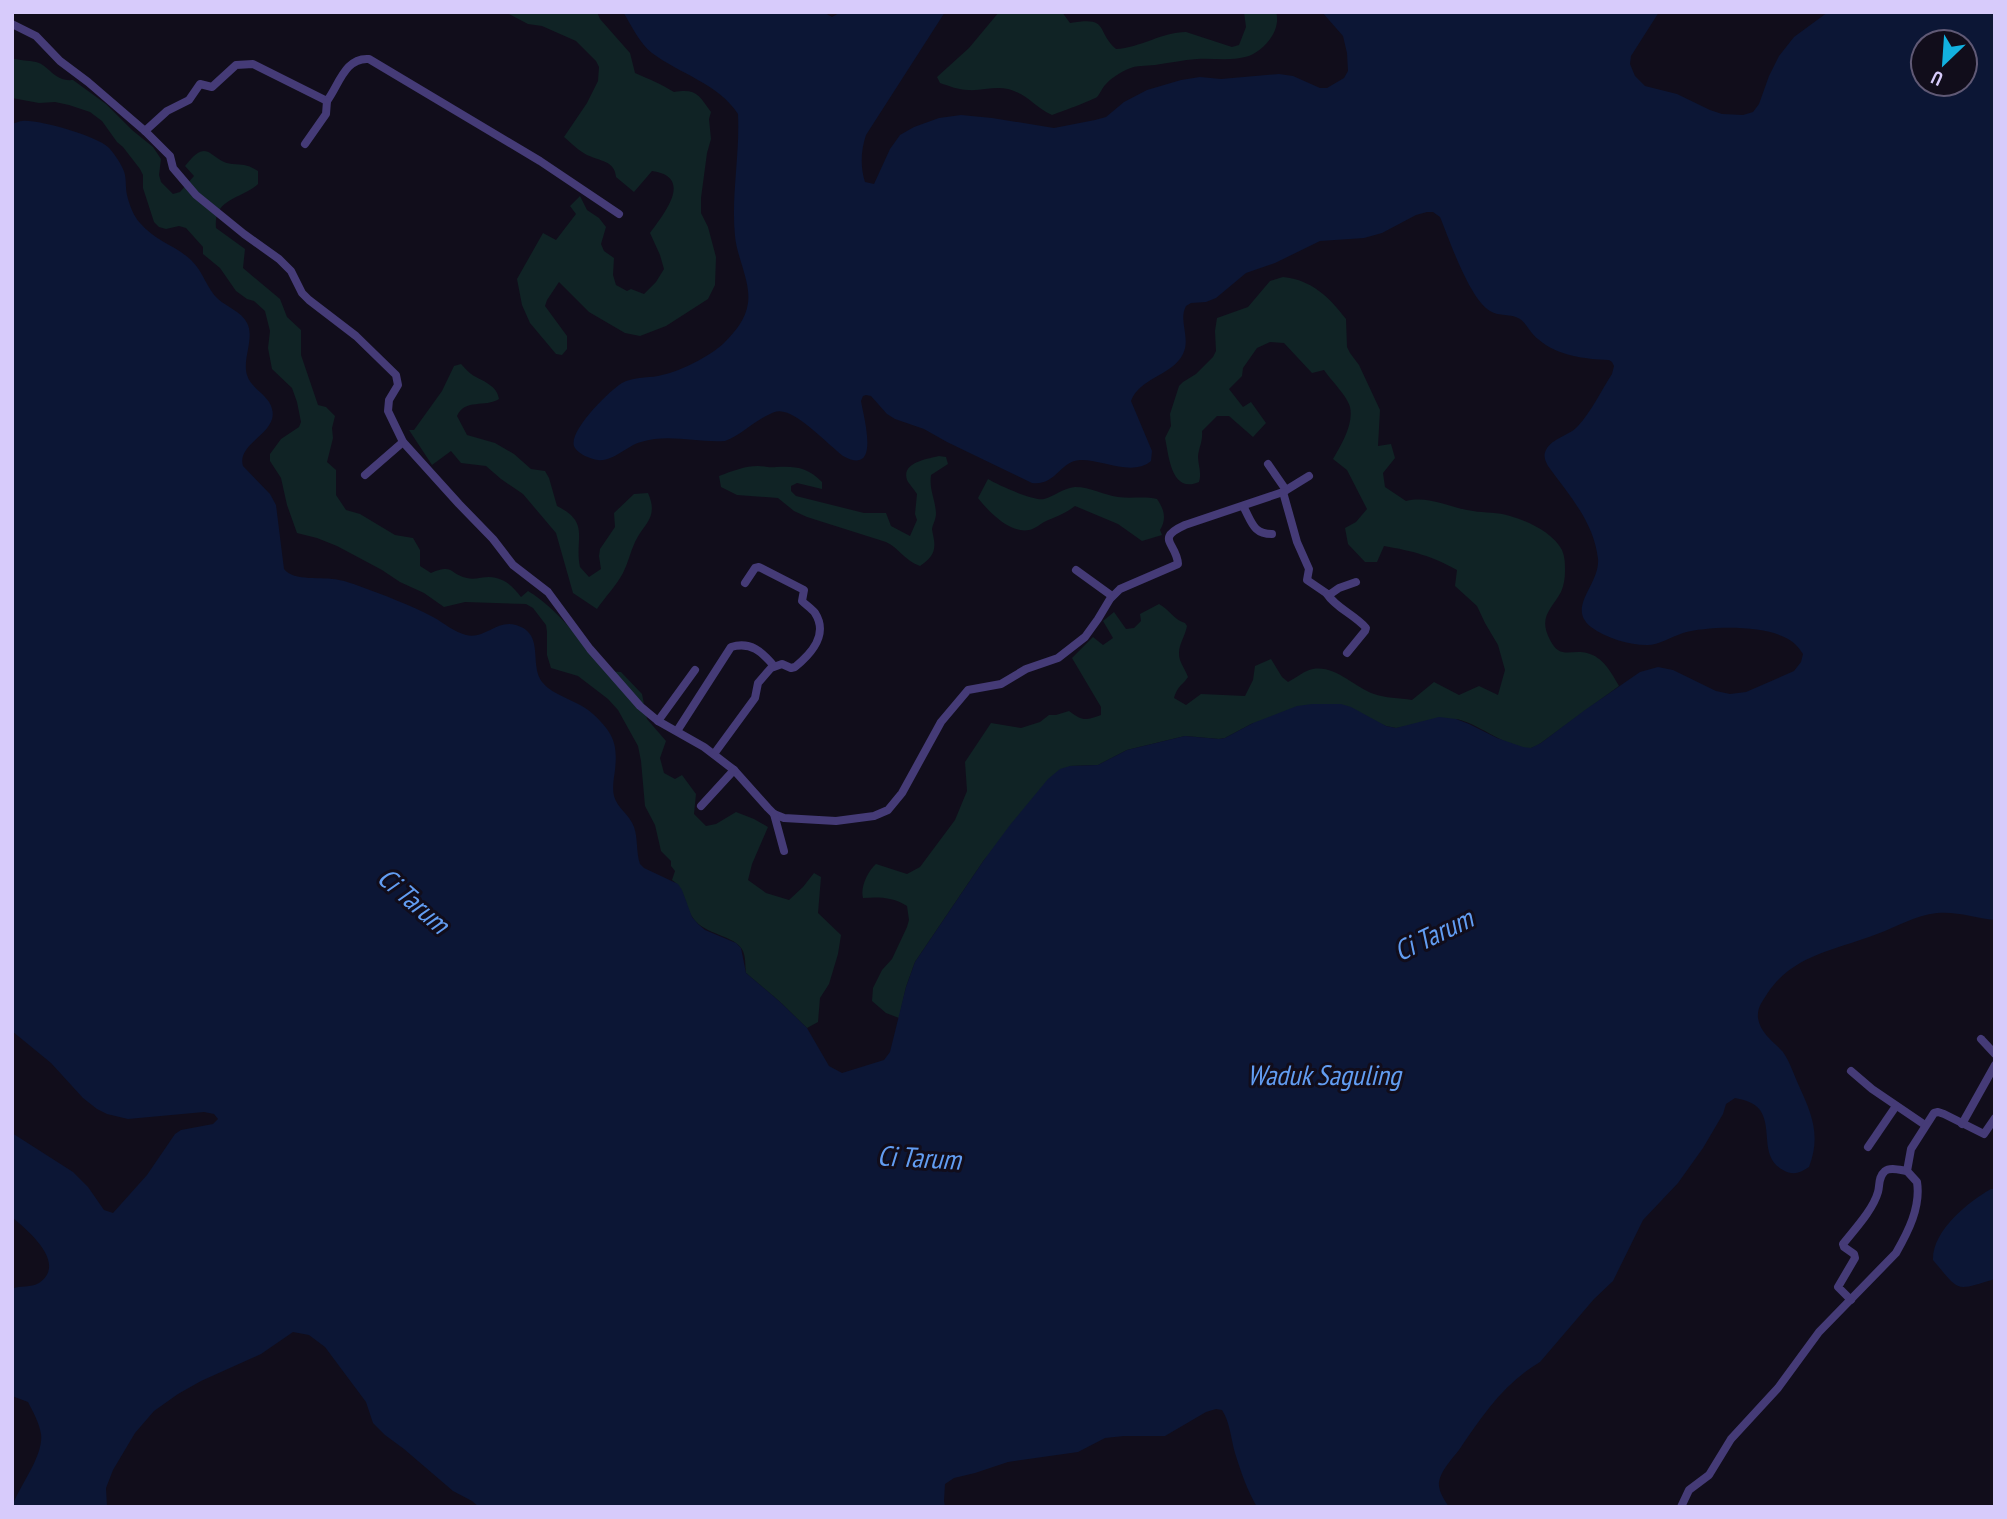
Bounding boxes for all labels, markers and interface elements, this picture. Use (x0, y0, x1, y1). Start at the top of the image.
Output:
north arrow (1909, 28, 1979, 98)
text: U (1927, 65, 1946, 91)
water label: Ci Tarum (370, 859, 459, 943)
water label: Ci Tarum (1387, 898, 1480, 969)
water label: Waduk Saguling (1247, 1056, 1403, 1093)
water label: Ci Tarum (876, 1136, 963, 1178)

